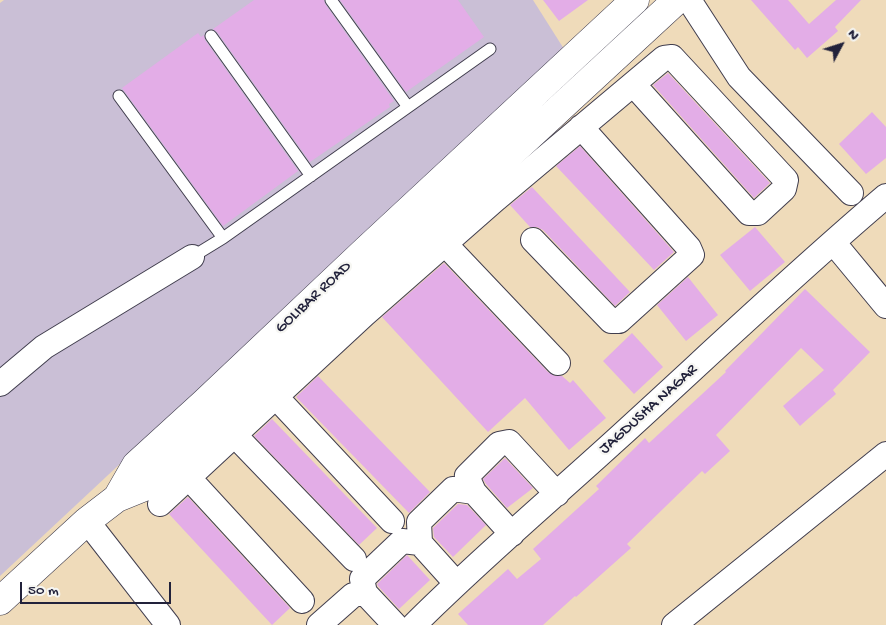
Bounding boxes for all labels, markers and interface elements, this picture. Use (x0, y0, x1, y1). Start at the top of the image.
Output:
north arrow (816, 20, 866, 70)
text: N (843, 26, 862, 44)
street label: GOLIBAR ROAD (272, 258, 356, 338)
street label: JAGDUSHA NAGAR (596, 361, 702, 459)
scale bar (22, 572, 174, 604)
text: 50 m (28, 582, 59, 600)

